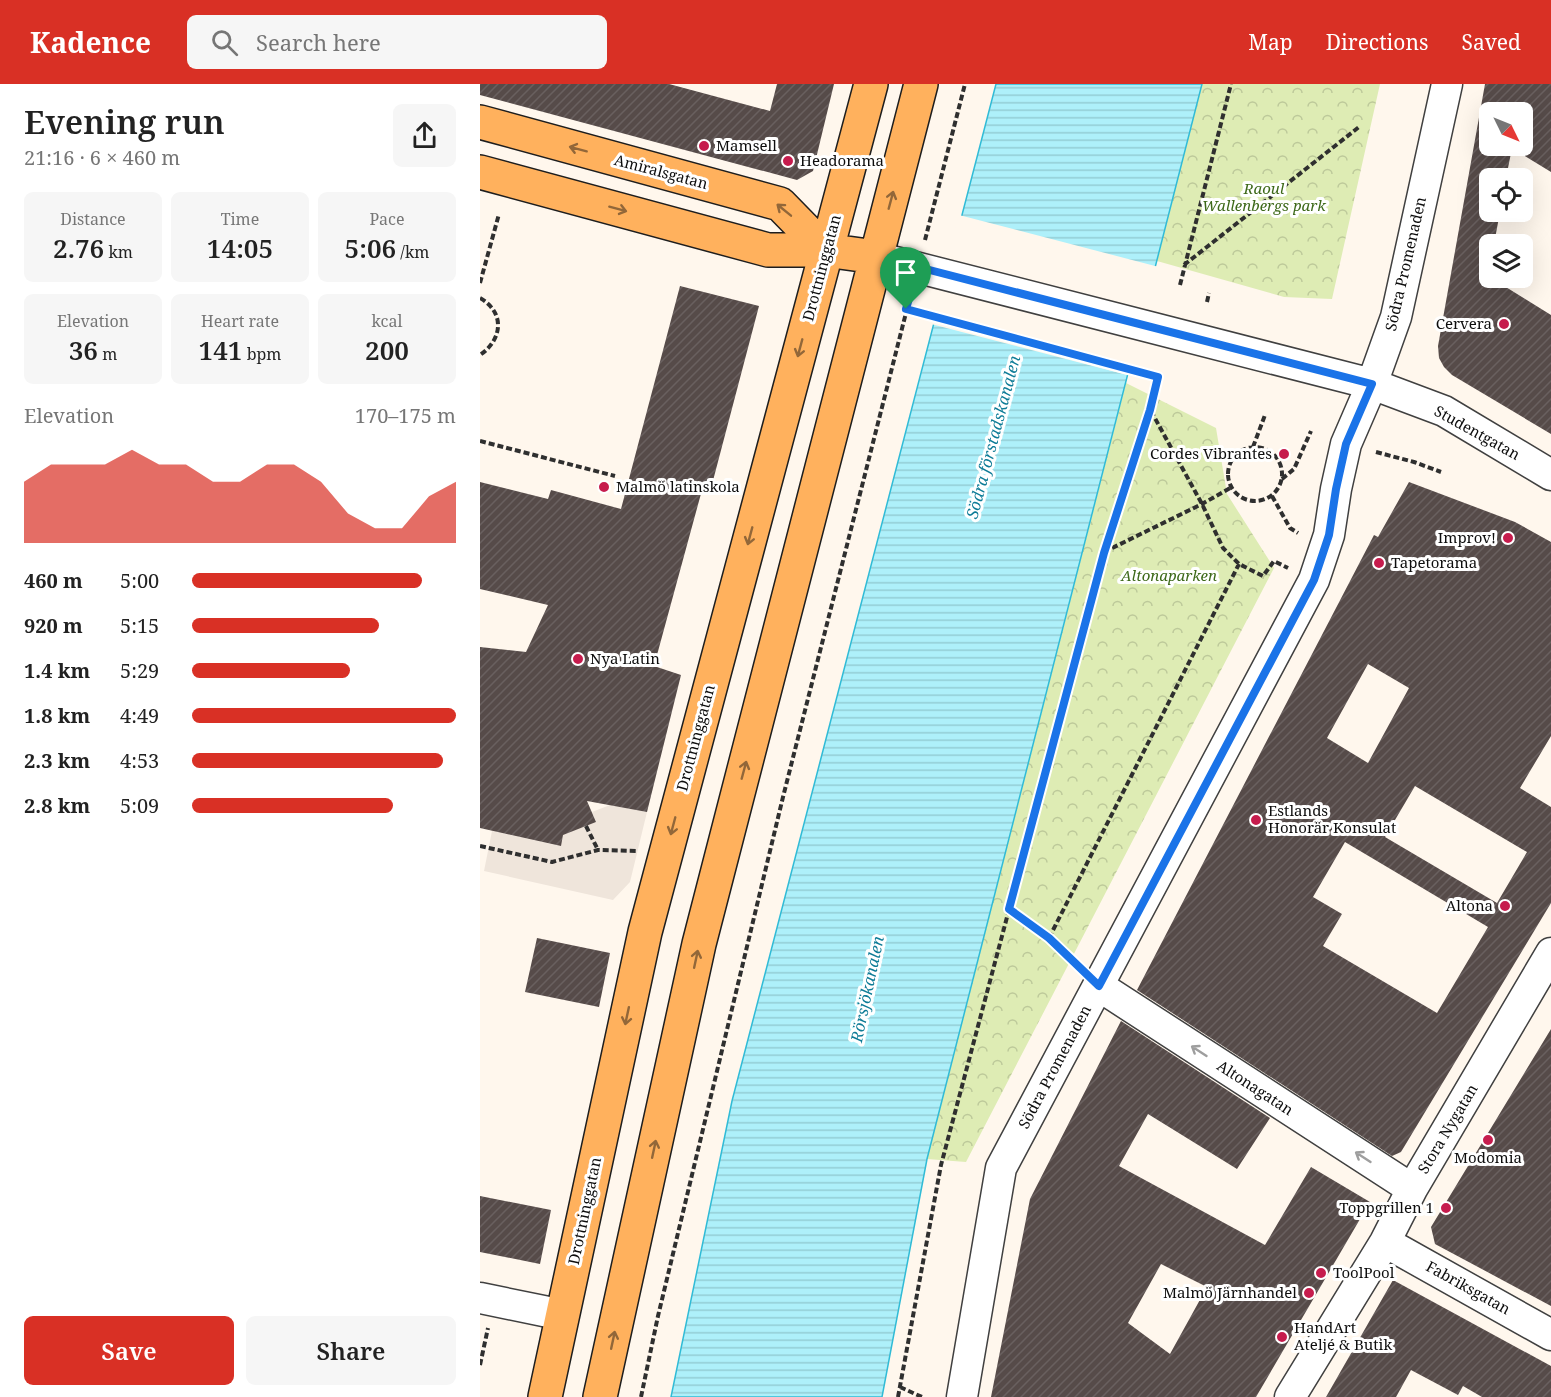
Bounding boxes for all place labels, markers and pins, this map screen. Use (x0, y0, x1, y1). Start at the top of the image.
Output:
place label: Mamsell (716, 135, 777, 155)
marker: Mamsell (697, 139, 711, 153)
place label: Headorama (800, 150, 884, 170)
marker: Headorama (781, 154, 795, 168)
pin (880, 247, 931, 309)
place label: Cervera (1436, 313, 1492, 333)
marker: Cervera (1497, 317, 1511, 331)
place label: Cordes Vibrantes (1150, 443, 1272, 463)
marker: Cordes Vibrantes (1277, 447, 1291, 461)
place label: Malmö latinskola (616, 476, 740, 496)
marker: Malmö latinskola (597, 480, 611, 494)
place label: Improv! (1438, 527, 1496, 547)
marker: Improv! (1501, 531, 1515, 545)
place label: Tapetorama (1391, 552, 1477, 572)
marker: Tapetorama (1372, 556, 1386, 570)
place label: Nya Latin (590, 648, 660, 668)
marker: Nya Latin (571, 652, 585, 666)
place label: Estlands Honorär Konsulat (1268, 800, 1396, 837)
marker: Estlands Honorär Konsulat (1249, 813, 1263, 827)
place label: Altona (1446, 895, 1493, 915)
marker: Altona (1498, 899, 1512, 913)
marker: Modomia (1481, 1133, 1495, 1147)
place label: Modomia (1454, 1147, 1522, 1167)
place label: Toppgrillen 1 (1339, 1197, 1434, 1217)
marker: Toppgrillen 1 (1439, 1201, 1453, 1215)
place label: ToolPool (1333, 1262, 1395, 1282)
marker: ToolPool (1314, 1266, 1328, 1280)
place label: Malmö Järnhandel (1163, 1282, 1297, 1302)
marker: Malmö Järnhandel (1302, 1286, 1316, 1300)
place label: HandArt Ateljé & Butik (1294, 1317, 1392, 1354)
marker: HandArt Ateljé & Butik (1275, 1330, 1289, 1344)

